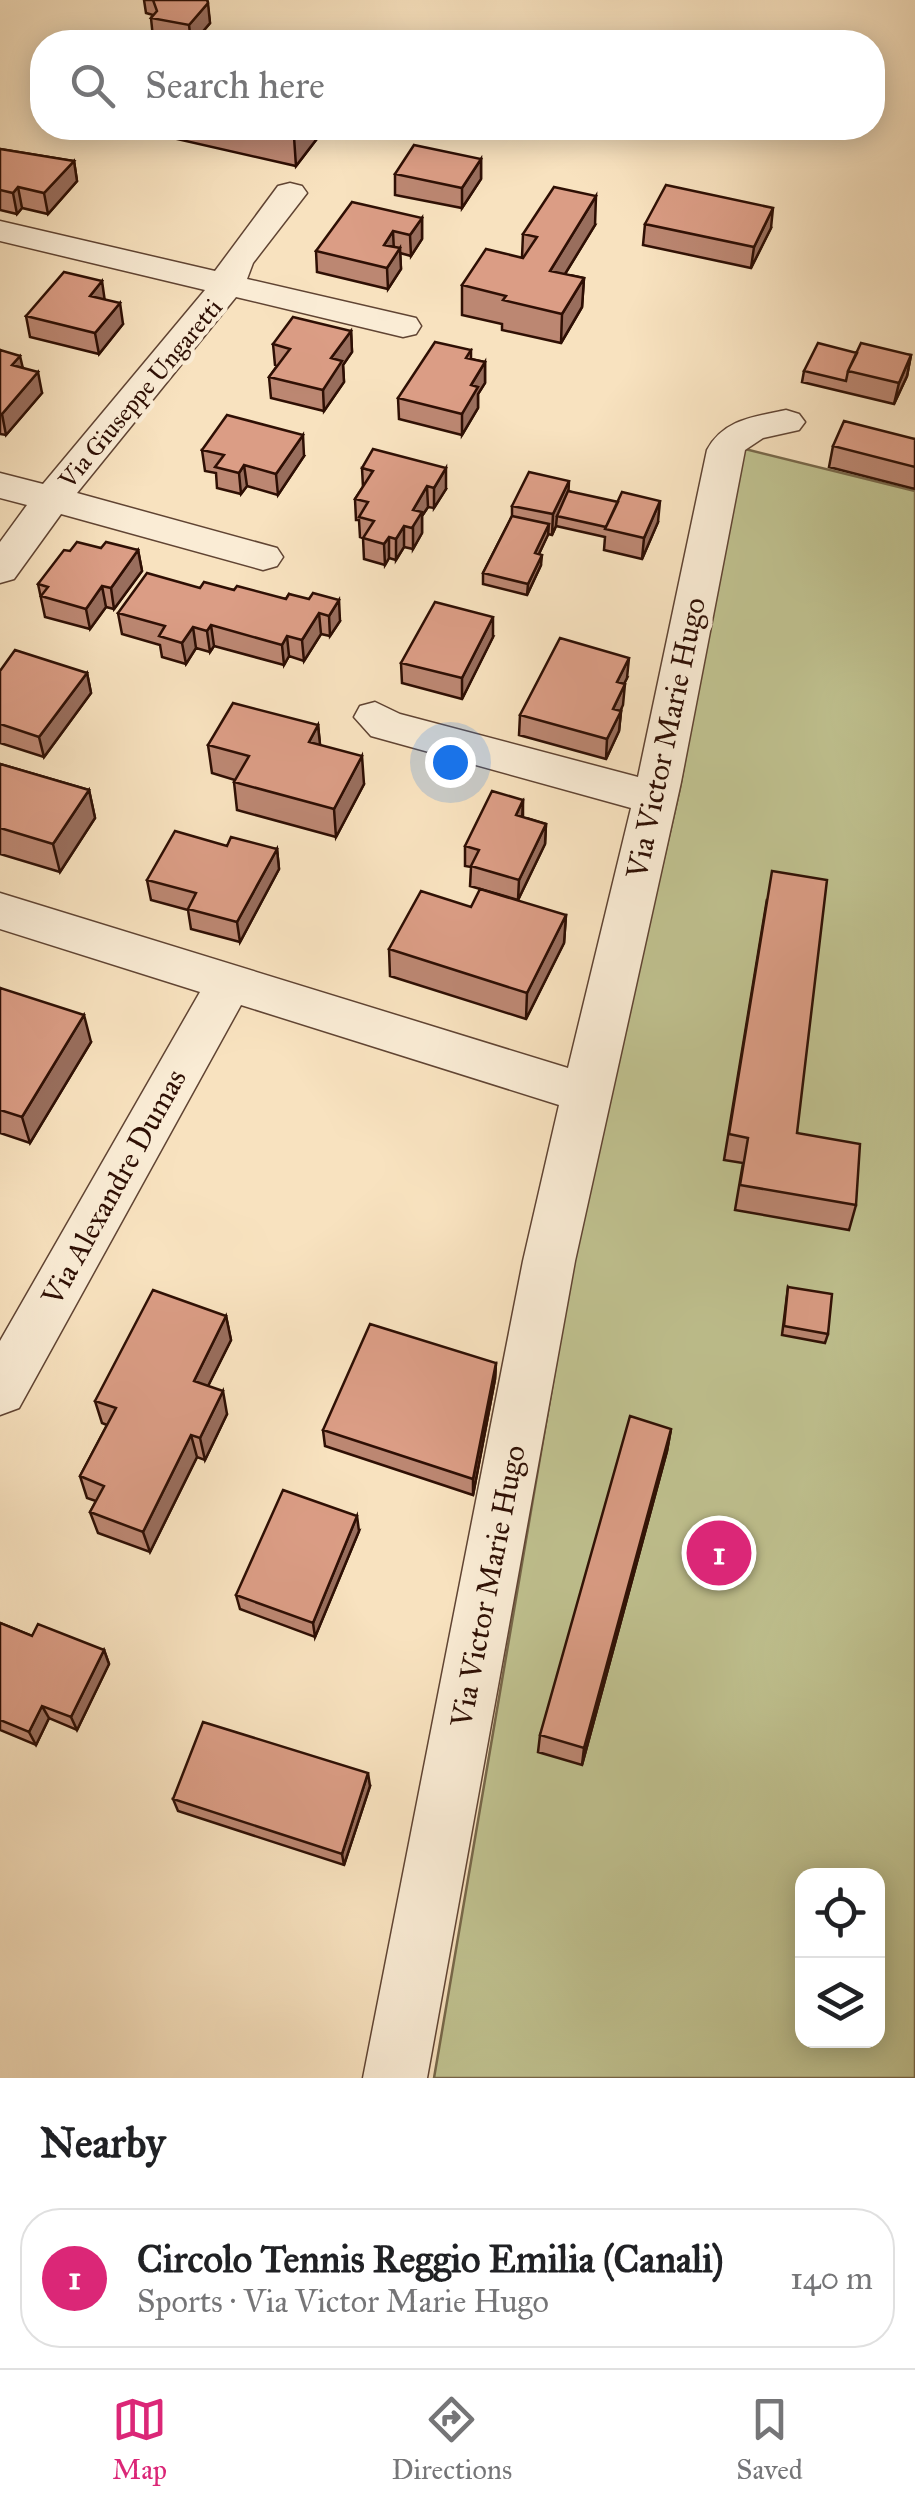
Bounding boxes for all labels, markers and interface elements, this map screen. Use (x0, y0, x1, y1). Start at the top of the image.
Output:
search box (30, 30, 885, 140)
icon: search (65, 58, 120, 113)
text: Search here (145, 62, 325, 108)
street label: Via Giuseppe Ungaretti (51, 292, 229, 495)
street label: Via Victor Marie Hugo (618, 594, 713, 883)
your location (425, 737, 476, 788)
street label: Via Alexandre Dumas (34, 1063, 194, 1312)
street label: Via Victor Marie Hugo (443, 1442, 533, 1731)
pin: 1 (686, 1516, 752, 1590)
map controls (795, 1868, 885, 2048)
button: locate (795, 1868, 885, 1958)
button: layers (795, 1958, 885, 2048)
text: Nearby (40, 2117, 165, 2169)
text: Circolo Tennis Reggio Emilia (Canali) (137, 2236, 724, 2282)
text: 1 (68, 2259, 81, 2298)
text: 140 m (790, 2259, 873, 2298)
text: Sports · Via Victor Marie Hugo (137, 2282, 549, 2321)
tab: Map (112, 2392, 167, 2487)
tab: Directions (391, 2392, 512, 2487)
tab: Saved (736, 2392, 803, 2487)

